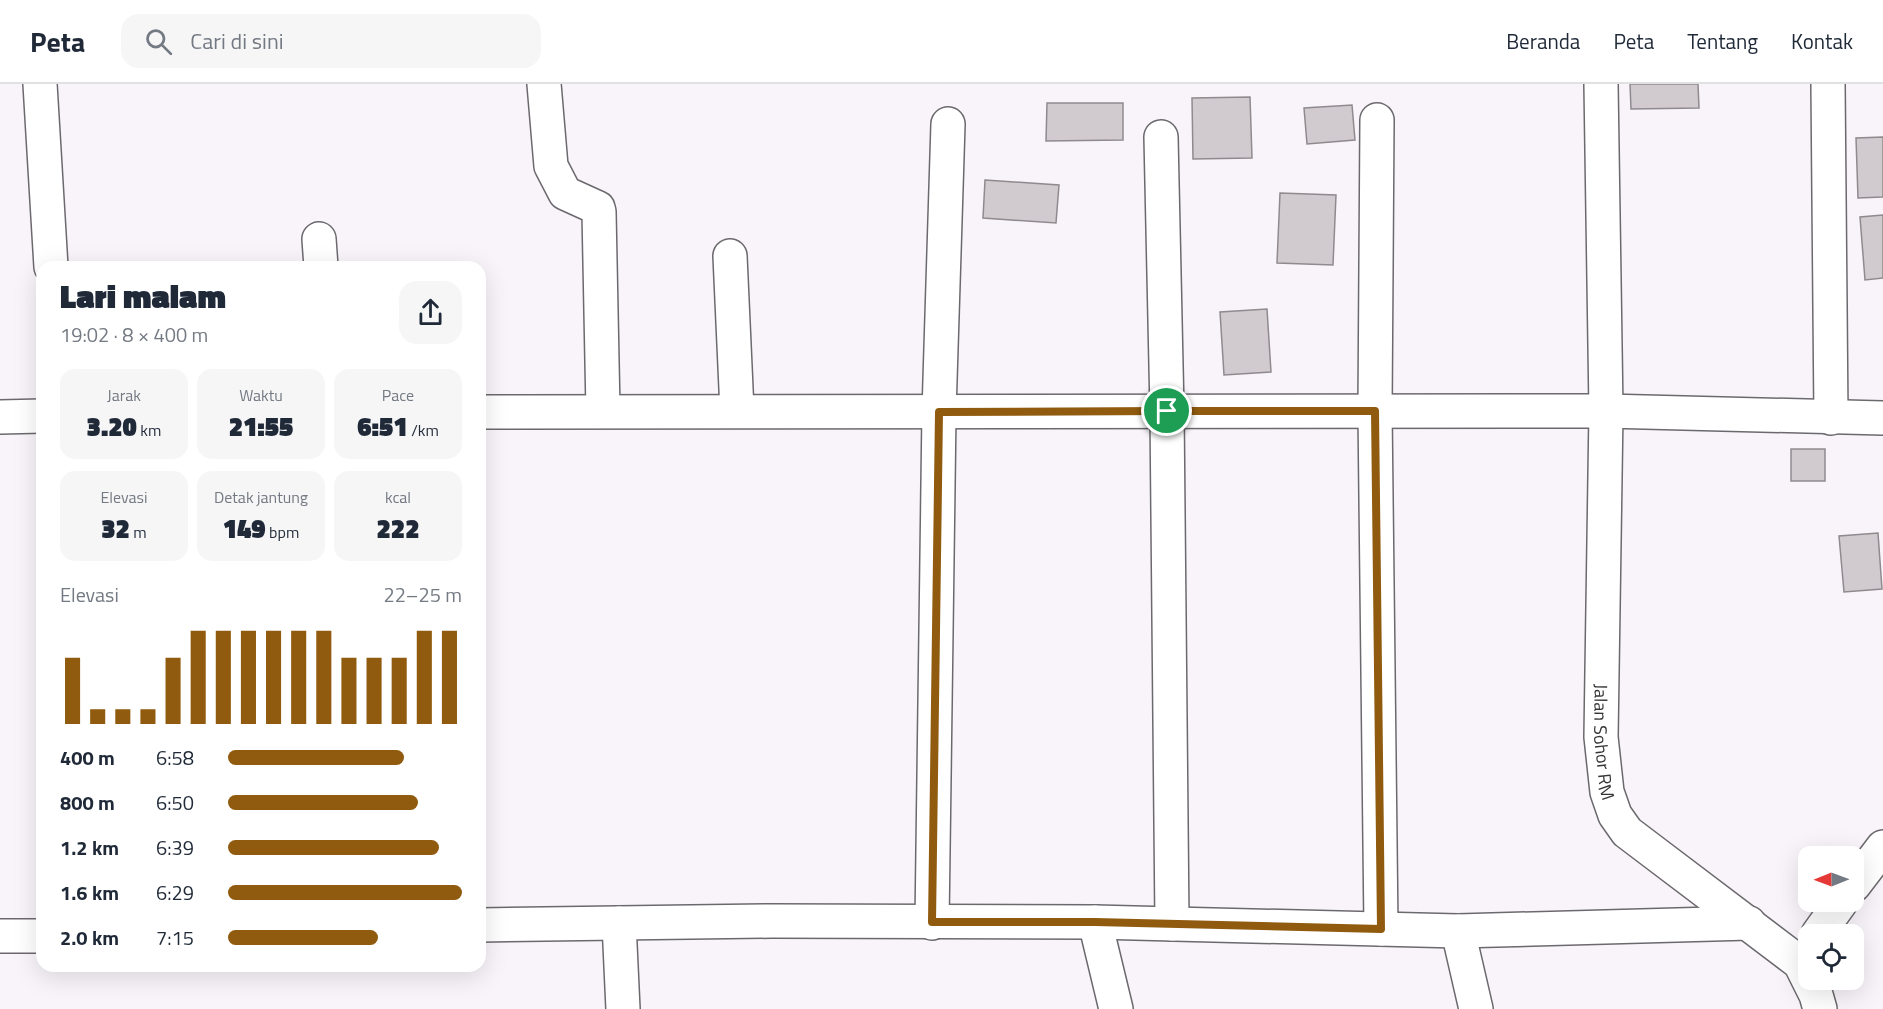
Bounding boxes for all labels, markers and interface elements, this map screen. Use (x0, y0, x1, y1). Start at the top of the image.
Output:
search box (121, 14, 541, 68)
text: Peta (30, 20, 85, 63)
text: Cari di sini (190, 24, 284, 58)
icon: search (142, 25, 175, 58)
text: Beranda (1506, 25, 1580, 57)
text: Peta (1613, 25, 1654, 57)
text: Tentang (1687, 25, 1758, 57)
text: Kontak (1791, 25, 1853, 57)
text: Lari malam (60, 271, 226, 321)
button: share (399, 281, 462, 344)
text: 19:02 · 8 × 400 m (60, 319, 208, 350)
text: Jarak (107, 383, 141, 407)
text: Waktu (239, 383, 283, 407)
text: Pace (382, 383, 414, 407)
pin (1141, 385, 1192, 436)
icon: arrive (1150, 394, 1183, 427)
text: 3.20 (87, 407, 137, 446)
text: 21:55 (229, 407, 293, 446)
text: 6:51 (357, 407, 408, 446)
text: km (137, 418, 161, 442)
text: /km (408, 418, 439, 442)
text: Elevasi (100, 485, 148, 509)
text: Detak jantung (214, 485, 308, 509)
text: kcal (385, 485, 411, 509)
text: 32 (101, 509, 130, 548)
text: 149 (223, 509, 266, 548)
text: 222 (377, 509, 419, 548)
text: m (130, 520, 147, 544)
text: bpm (266, 520, 299, 544)
text: Elevasi (60, 579, 119, 610)
text: 22–25 m (383, 579, 462, 610)
street label: Jalan Sohor RM (1587, 684, 1622, 804)
text: 400 m (60, 742, 115, 773)
text: 6:58 (156, 742, 194, 773)
text: 800 m (60, 787, 115, 818)
text: 6:50 (156, 787, 194, 818)
text: 1.2 km (60, 832, 119, 863)
text: 6:39 (156, 832, 194, 863)
north arrow (1798, 846, 1864, 912)
map controls (1798, 846, 1864, 990)
text: 1.6 km (60, 877, 119, 908)
text: 6:29 (156, 877, 194, 908)
text: 2.0 km (60, 922, 119, 953)
text: 7:15 (156, 922, 194, 953)
button: locate (1798, 924, 1864, 990)

